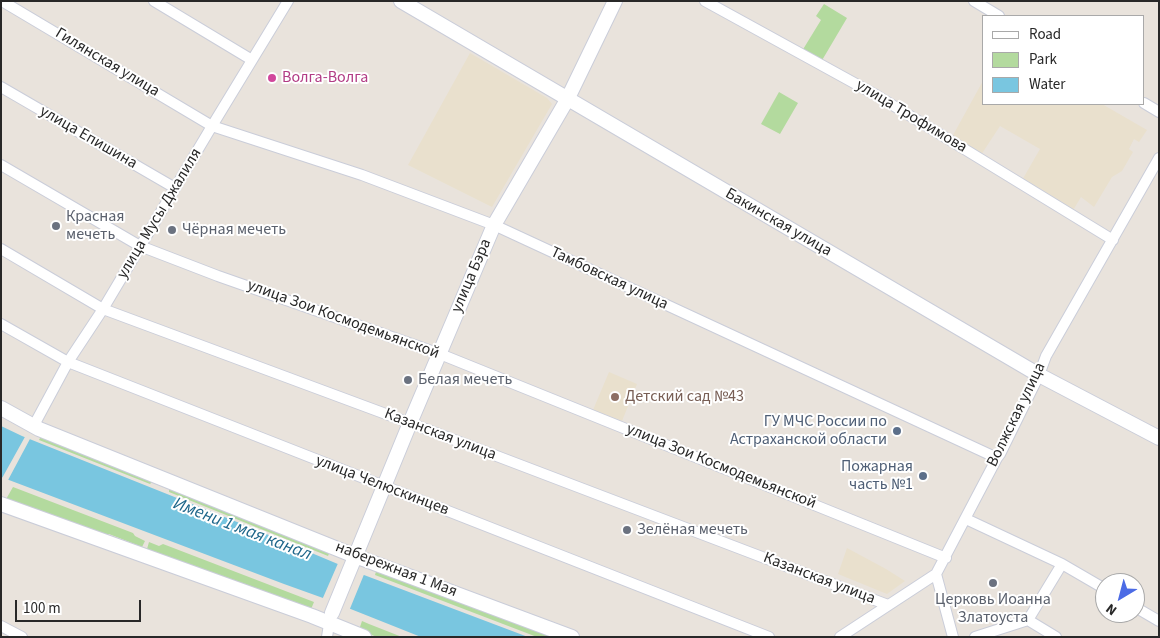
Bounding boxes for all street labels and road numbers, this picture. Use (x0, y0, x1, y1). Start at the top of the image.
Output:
street label: Гилянская улица (51, 24, 163, 102)
street label: улица Трофимова (852, 76, 970, 158)
street label: улица Епишина (36, 102, 140, 174)
street label: улица Мусы Джалиля (113, 145, 207, 283)
street label: Бакинская улица (721, 185, 835, 261)
street label: улица Бэра (448, 236, 496, 316)
street label: Тамбовская улица (547, 243, 671, 315)
street label: улица Зои Космодемьянской (244, 276, 442, 364)
street label: Волжская улица (983, 360, 1051, 470)
street label: Казанская улица (381, 405, 499, 465)
street label: улица Зои Космодемьянской (623, 420, 819, 514)
street label: улица Челюскинцев (313, 452, 451, 520)
street label: набережная 1 Мая (332, 538, 460, 602)
street label: Казанская улица (760, 549, 878, 609)

